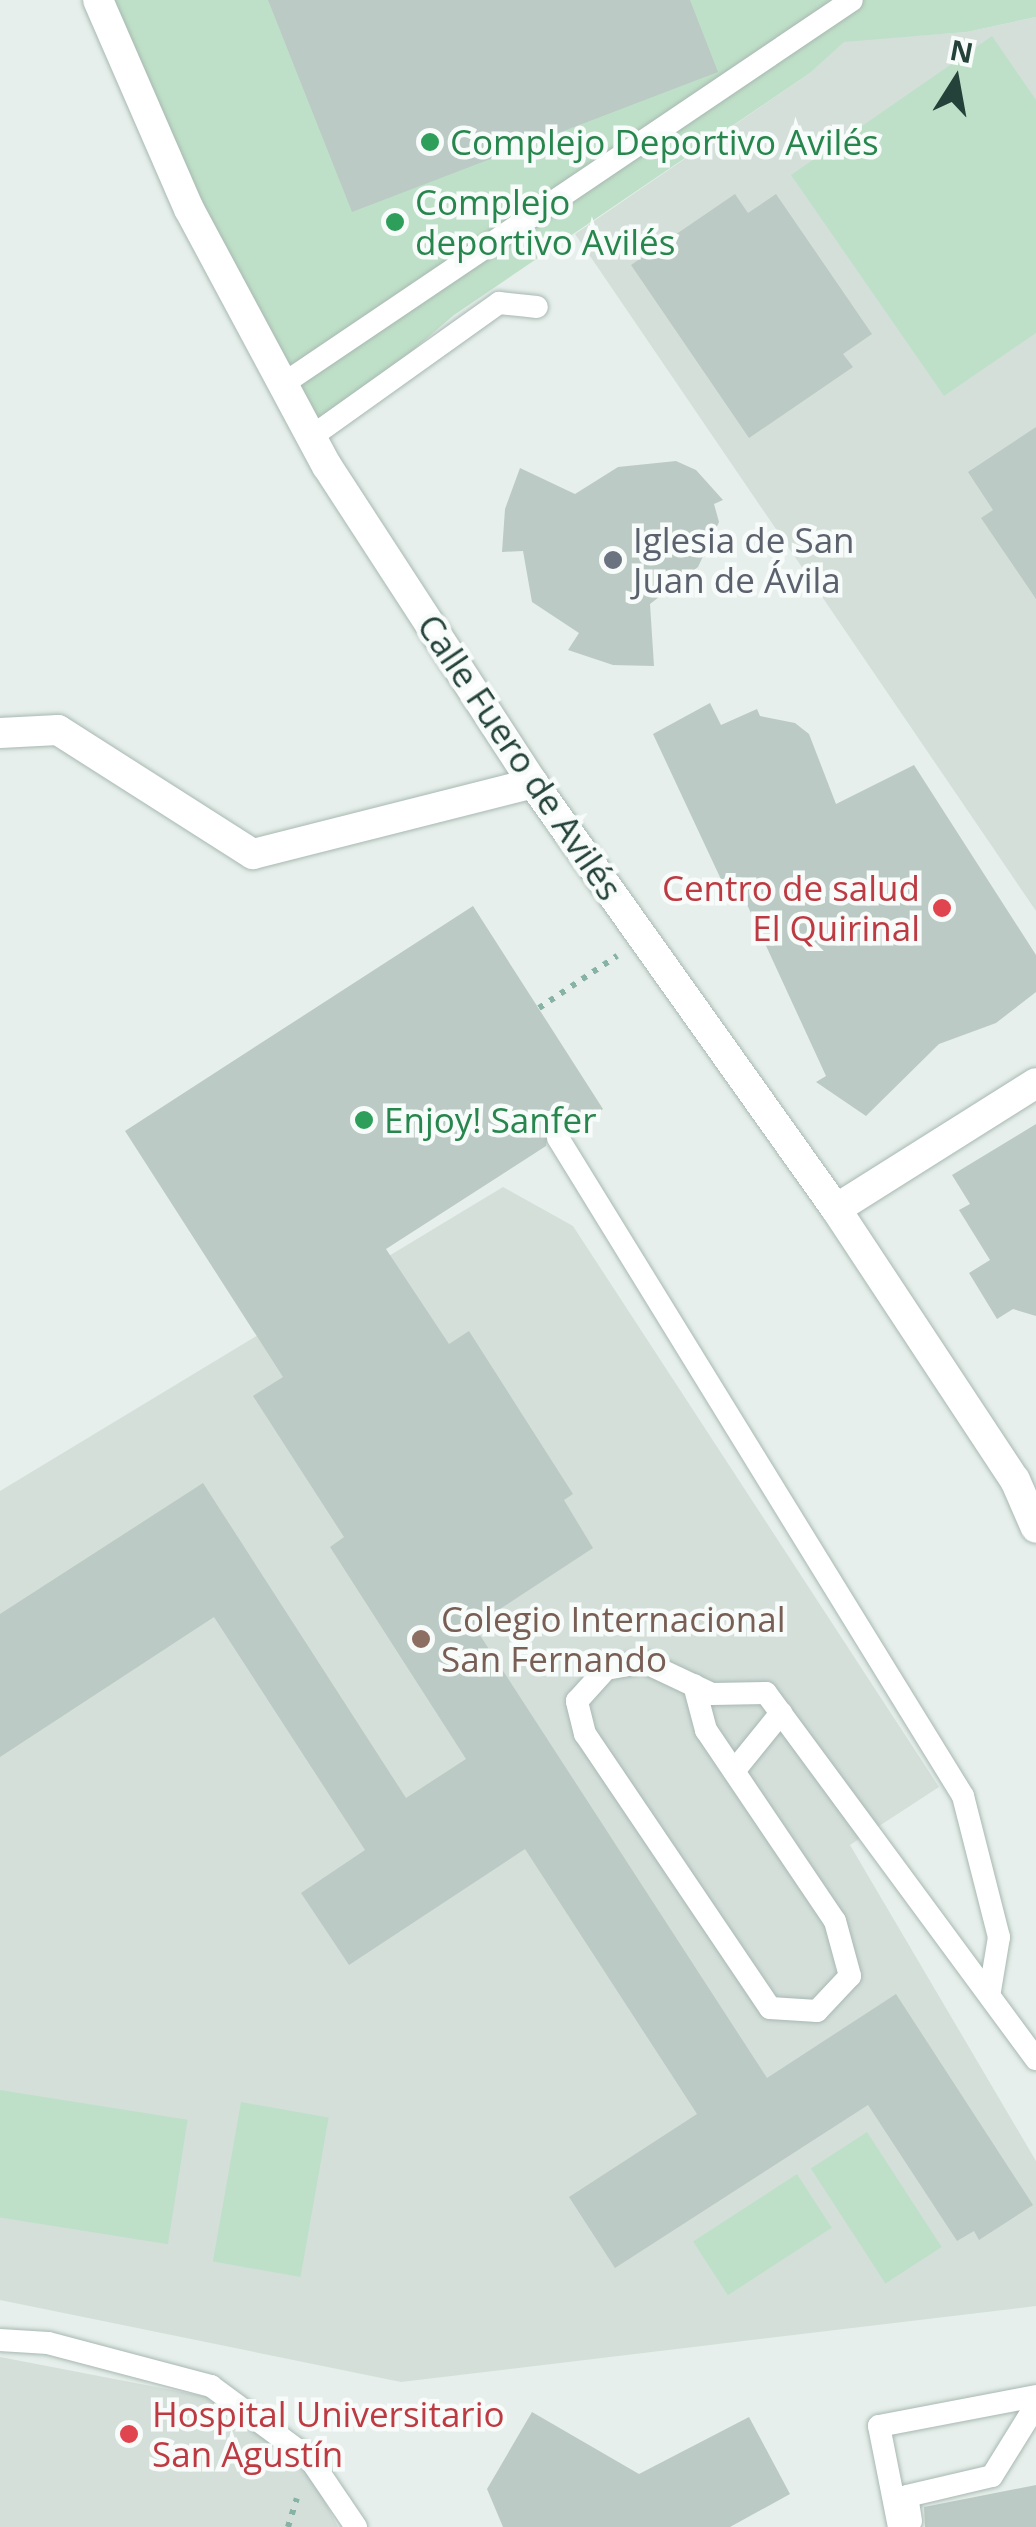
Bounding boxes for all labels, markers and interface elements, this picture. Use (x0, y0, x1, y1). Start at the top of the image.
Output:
north arrow (906, 30, 1006, 130)
text: N (947, 30, 977, 71)
place label: Complejo Deportivo Avilés (450, 121, 879, 163)
marker: Complejo Deportivo Avilés (419, 131, 441, 153)
place label: Complejo deportivo Avilés (415, 181, 675, 263)
marker: Complejo deportivo Avilés (384, 211, 406, 233)
place label: Iglesia de San Juan de Ávila (633, 519, 855, 601)
marker: Iglesia de San Juan de Ávila (602, 549, 624, 571)
street label: Calle Fuero de Avilés (409, 606, 631, 908)
place label: Centro de salud El Quirinal (662, 867, 920, 949)
marker: Centro de salud El Quirinal (929, 895, 955, 921)
place label: Enjoy! Sanfer (384, 1099, 597, 1141)
marker: Enjoy! Sanfer (353, 1109, 375, 1131)
place label: Colegio Internacional San Fernando (441, 1598, 786, 1680)
marker: Colegio Internacional San Fernando (410, 1628, 432, 1650)
place label: Hospital Universitario San Agustín (152, 2393, 505, 2475)
marker: Hospital Universitario San Agustín (116, 2421, 142, 2447)

